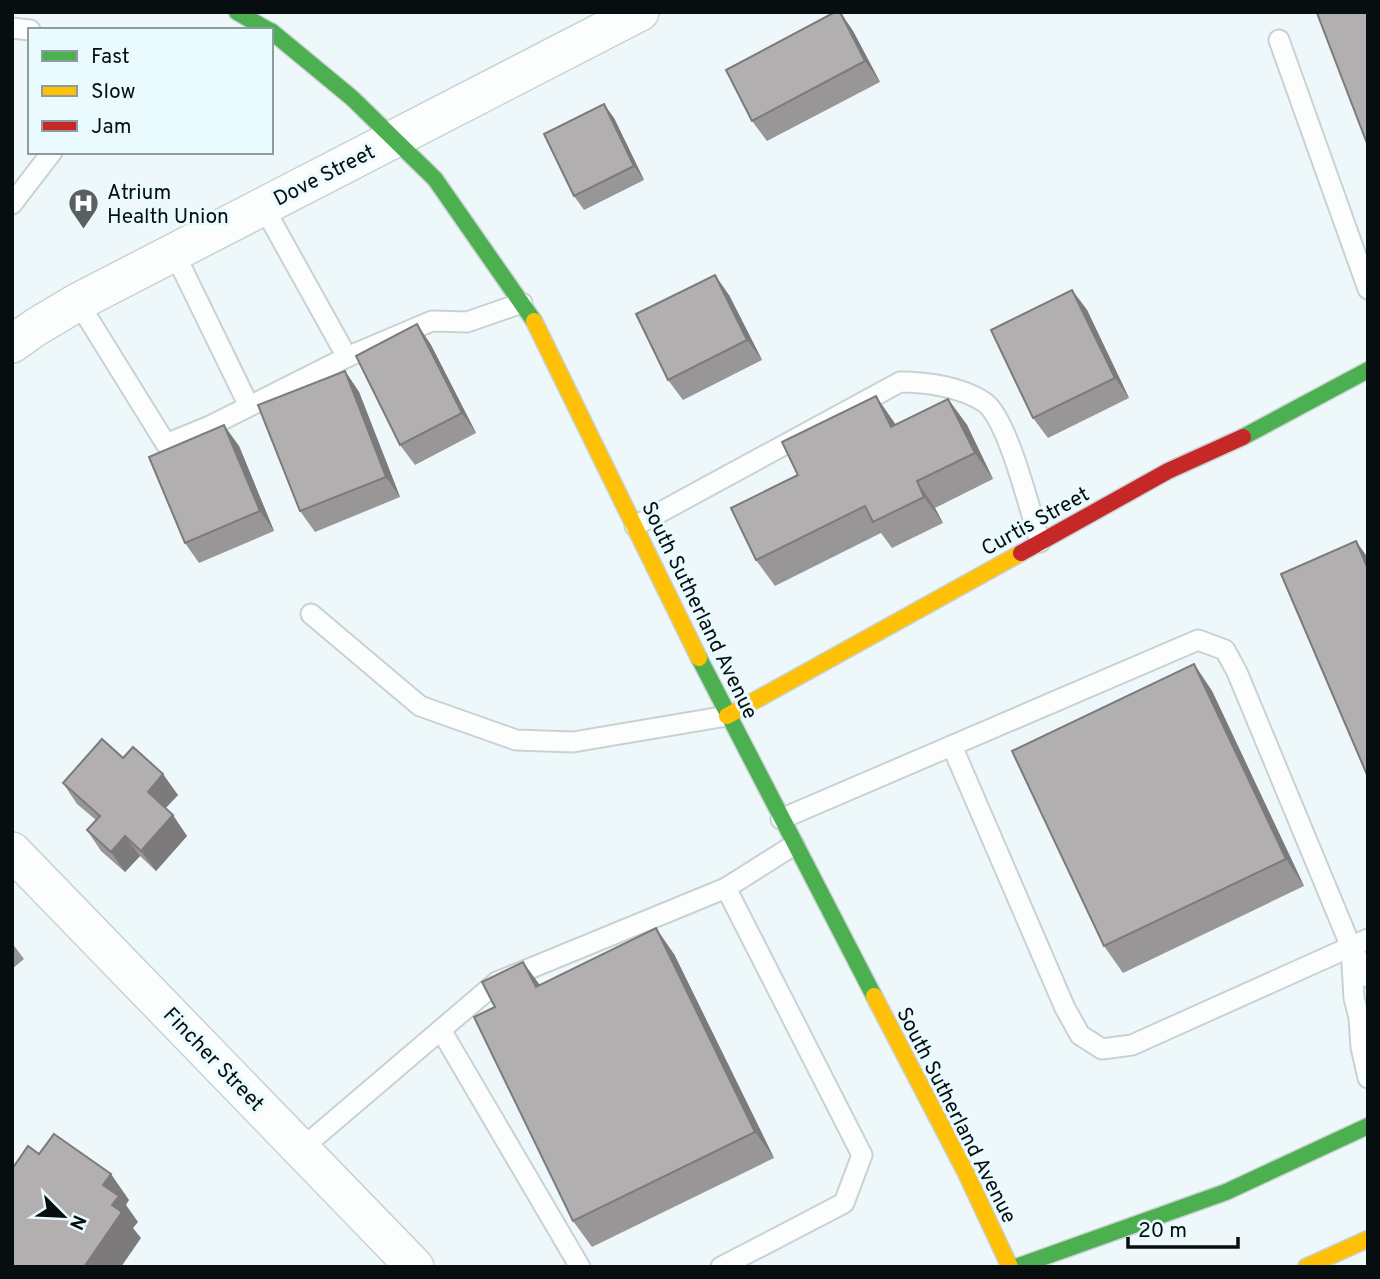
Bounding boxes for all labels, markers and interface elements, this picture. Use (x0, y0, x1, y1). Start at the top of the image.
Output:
legend (28, 28, 273, 154)
text: Fast (91, 44, 130, 71)
text: Slow (91, 79, 136, 106)
text: Jam (91, 114, 132, 141)
street label: Dove Street (269, 139, 380, 213)
place label: Atrium Health Union (107, 180, 229, 231)
hospital icon: Atrium Health Union (67, 187, 101, 231)
street label: Curtis Street (977, 482, 1095, 563)
street label: South Sutherland Avenue (634, 497, 763, 724)
street label: Fincher Street (157, 1002, 269, 1118)
street label: South Sutherland Avenue (889, 1003, 1022, 1228)
north arrow (28, 1181, 98, 1251)
scale bar (1128, 1206, 1238, 1250)
text: N (63, 1211, 90, 1233)
text: 20 m (1138, 1218, 1187, 1245)

